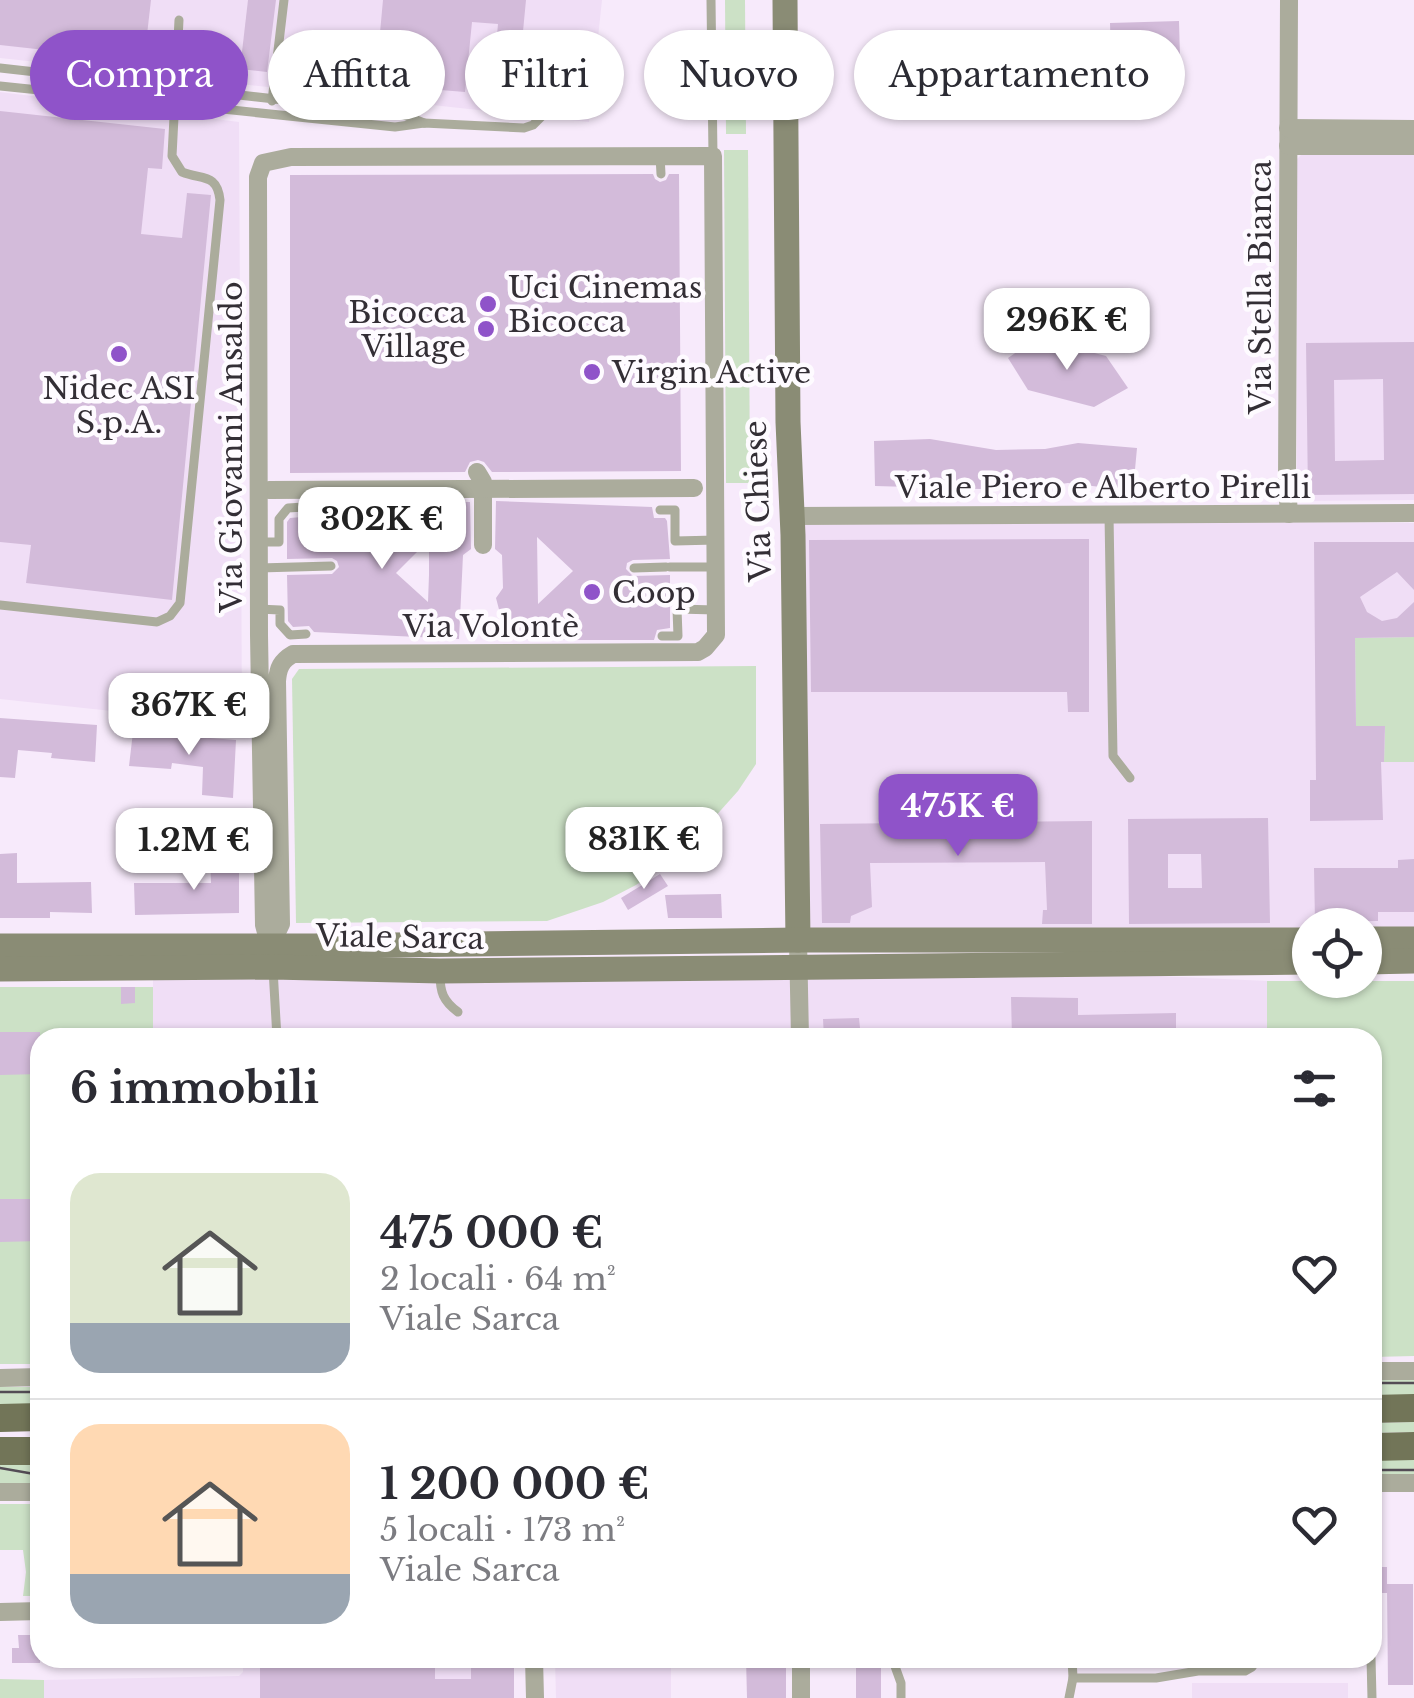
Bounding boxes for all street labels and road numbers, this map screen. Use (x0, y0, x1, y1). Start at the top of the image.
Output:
street label: Via Stella Bianca (1242, 160, 1279, 415)
street label: Via Giovanni Ansaldo (213, 281, 250, 614)
street label: Via Chiese (737, 420, 779, 583)
street label: Viale Piero e Alberto Pirelli (894, 469, 1311, 506)
street label: Via Volontè (402, 608, 579, 645)
street label: Viale Sarca (315, 917, 485, 957)

